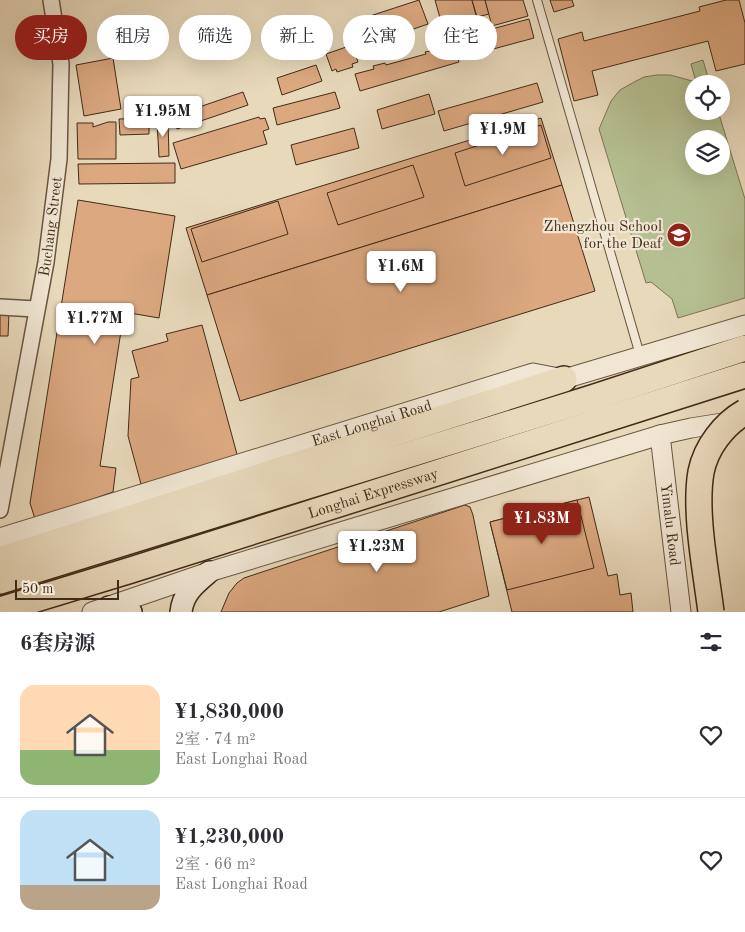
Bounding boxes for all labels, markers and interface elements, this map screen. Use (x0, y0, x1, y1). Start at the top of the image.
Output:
chip: 买房 (15, 15, 87, 60)
chip: 租房 (97, 15, 169, 60)
chip: 筛选 (179, 15, 251, 60)
chip: 新上 (261, 15, 333, 60)
chip: 公寓 (343, 15, 415, 60)
chip: 住宅 (425, 15, 497, 60)
map controls (685, 75, 730, 175)
button: locate (685, 75, 730, 120)
pin: ¥1.95M (122, 96, 204, 138)
text: ¥1.95M (135, 104, 191, 120)
pin: ¥1.9M (468, 114, 538, 156)
text: ¥1.9M (480, 122, 526, 138)
button: layers (685, 130, 730, 175)
street label: Buchang Street (37, 176, 66, 278)
place label: Zhengzhou School for the Deaf (544, 220, 663, 252)
school or university icon: Zhengzhou School for the Deaf (666, 222, 692, 248)
pin: ¥1.6M (366, 250, 436, 293)
text: ¥1.6M (378, 259, 424, 275)
pin: ¥1.77M (54, 302, 136, 345)
text: ¥1.77M (67, 311, 123, 327)
street label: East Longhai Road (310, 399, 434, 450)
street label: Longhai Expressway (307, 467, 441, 522)
street label: Yimalu Road (657, 482, 681, 567)
pin: ¥1.83M (501, 502, 583, 545)
text: ¥1.83M (514, 511, 570, 527)
pin: ¥1.23M (336, 530, 418, 573)
text: ¥1.23M (349, 539, 405, 555)
scale bar (15, 577, 119, 600)
text: 50 m (22, 582, 53, 596)
icon: filters (697, 628, 725, 656)
text: 6套房源 (20, 634, 95, 655)
text: ¥1,830,000 (175, 702, 284, 723)
icon: home (60, 705, 120, 765)
icon: heart (697, 721, 725, 749)
text: 2室 · 74 m² (175, 732, 256, 748)
text: East Longhai Road (175, 752, 308, 768)
text: ¥1,230,000 (175, 827, 284, 848)
icon: home (60, 830, 120, 890)
icon: heart (697, 846, 725, 874)
text: 2室 · 66 m² (175, 857, 256, 873)
text: East Longhai Road (175, 877, 308, 893)

